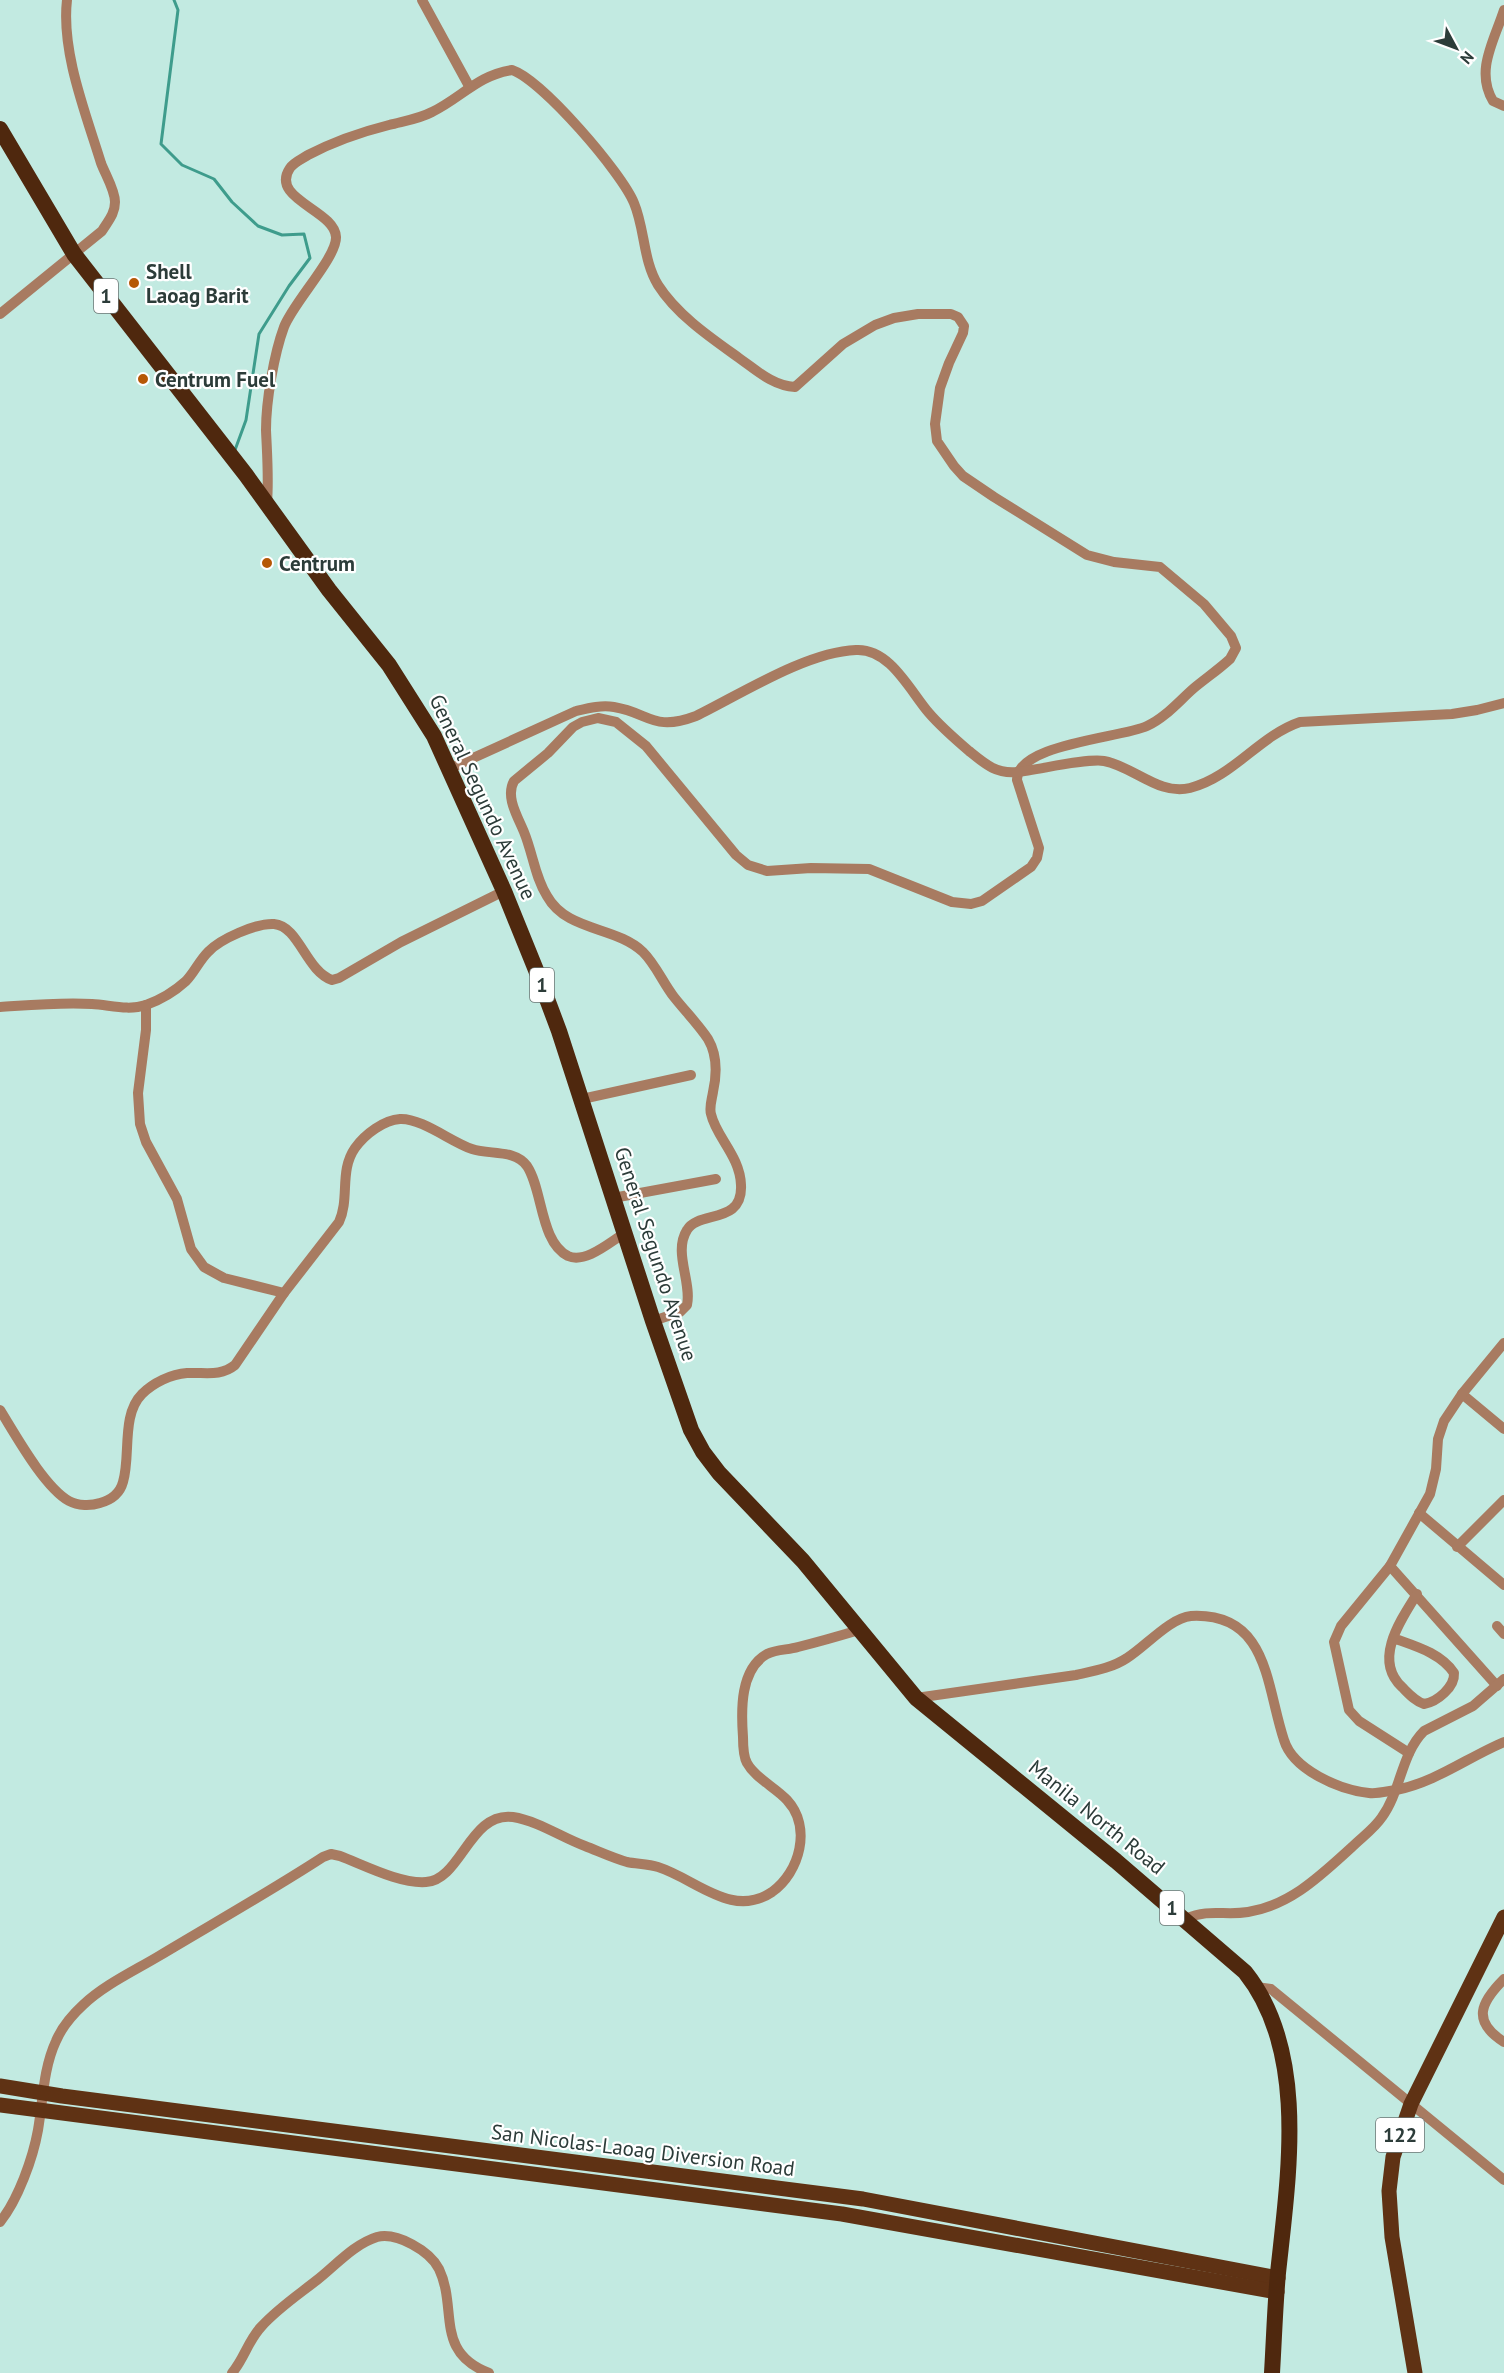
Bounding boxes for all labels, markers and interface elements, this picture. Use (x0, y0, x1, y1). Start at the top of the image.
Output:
north arrow (1426, 18, 1486, 78)
text: N (1456, 47, 1478, 68)
place label: Shell Laoag Barit (146, 258, 249, 309)
marker: Shell Laoag Barit (127, 276, 141, 290)
road number: 1 (94, 279, 118, 313)
place label: Centrum Fuel (155, 366, 276, 393)
marker: Centrum Fuel (136, 372, 150, 386)
place label: Centrum (279, 550, 355, 577)
marker: Centrum (260, 556, 274, 570)
street label: General Segundo Avenue (423, 690, 543, 904)
road number: 1 (530, 968, 554, 1002)
street label: General Segundo Avenue (609, 1143, 703, 1365)
street label: Manila North Road (1023, 1754, 1171, 1880)
road number: 1 (1160, 1891, 1184, 1925)
street label: San Nicolas-Laoag Diversion Road (490, 2118, 796, 2182)
road number: 122 (1376, 2118, 1424, 2152)

